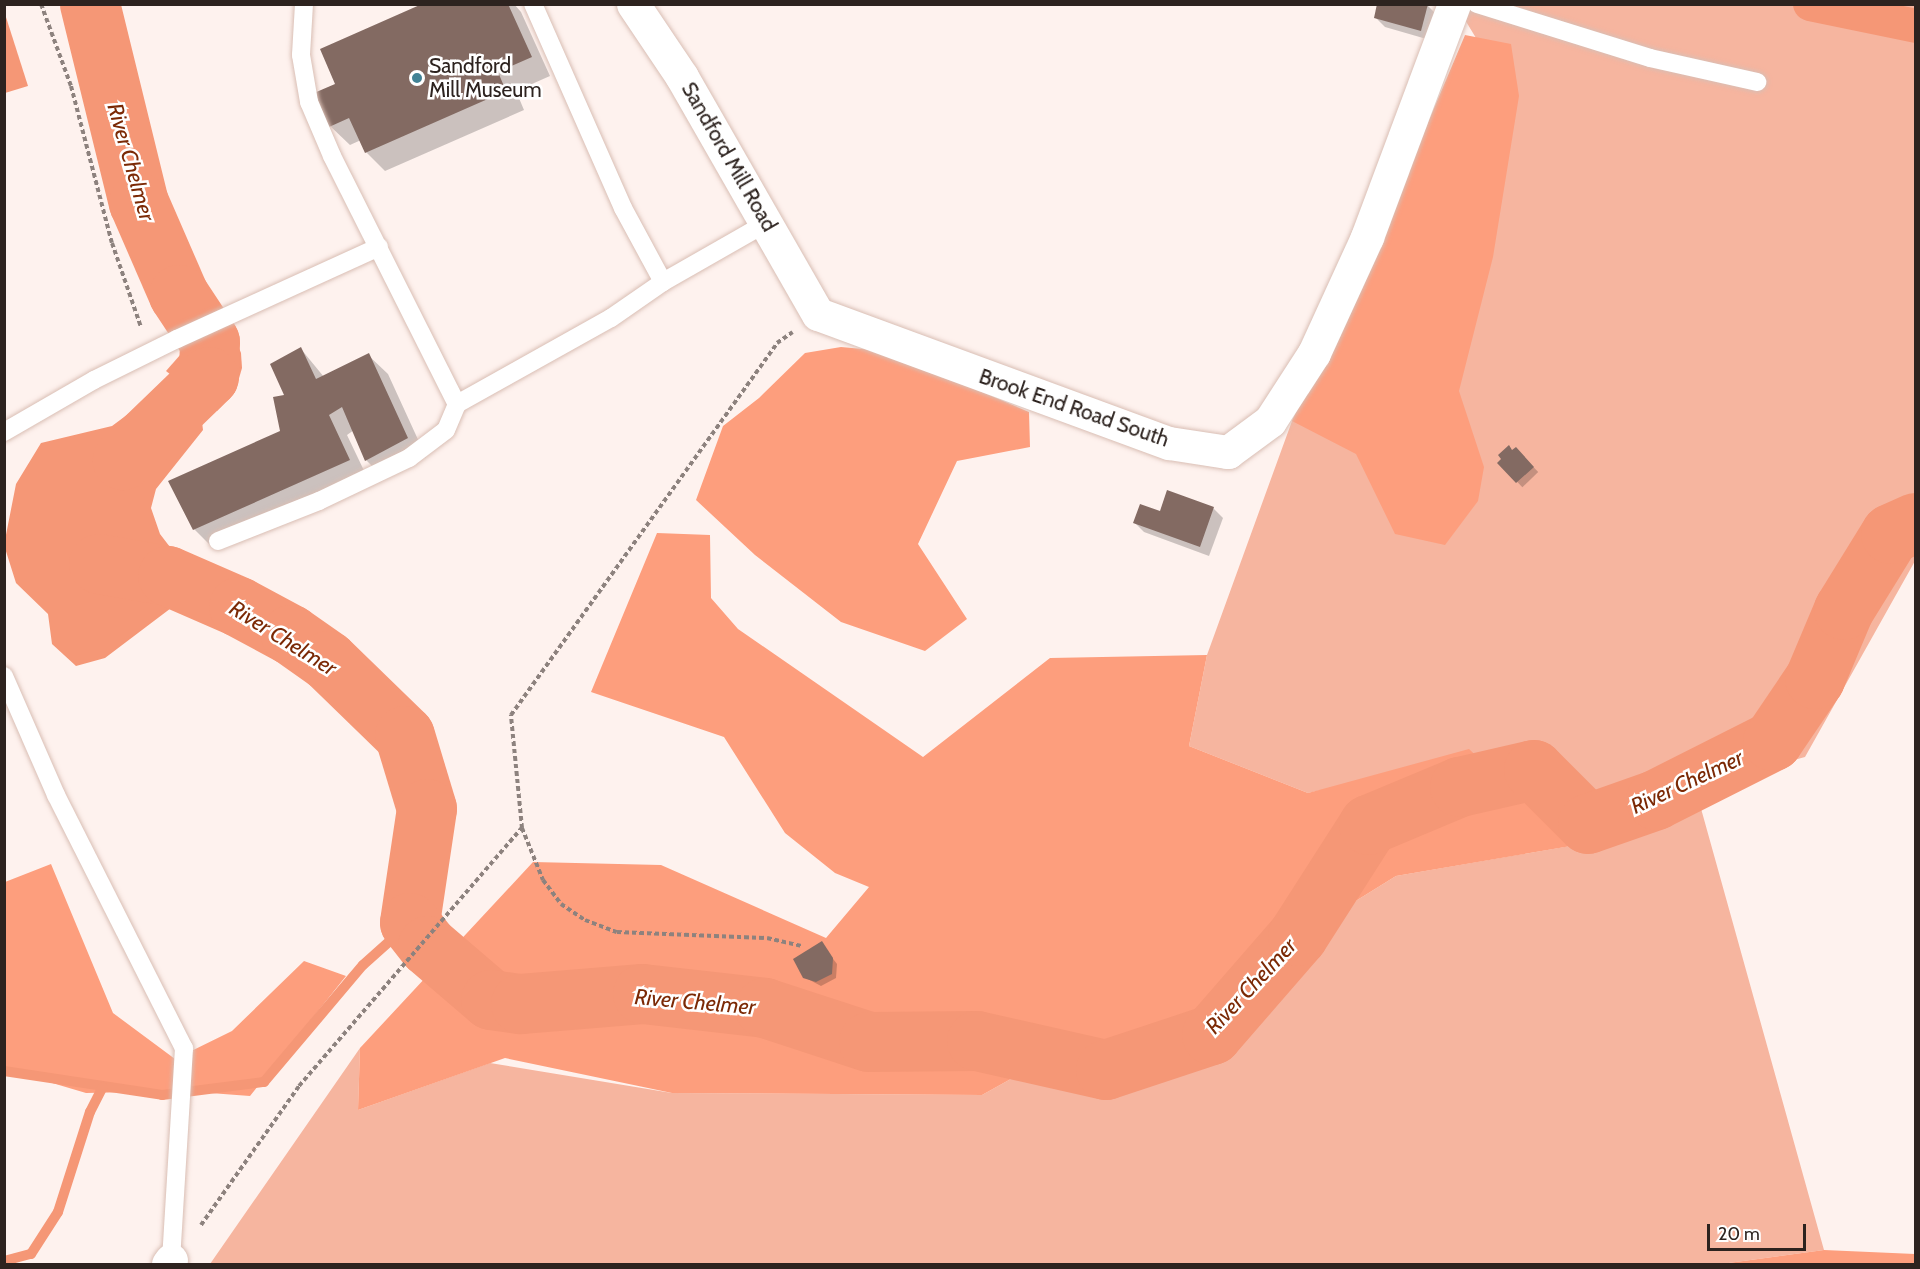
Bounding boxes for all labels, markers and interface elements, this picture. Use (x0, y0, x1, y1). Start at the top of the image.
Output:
place label: Sandford Mill Museum (429, 53, 542, 103)
marker: Sandford Mill Museum (410, 71, 424, 85)
street label: Sandford Mill Road (676, 78, 782, 236)
water label: River Chelmer (102, 100, 160, 224)
street label: Brook End Road South (976, 364, 1172, 452)
water label: River Chelmer (225, 595, 341, 681)
water label: River Chelmer (1627, 744, 1747, 820)
water label: River Chelmer (1200, 933, 1302, 1039)
water label: River Chelmer (634, 984, 756, 1020)
scale bar (1710, 1212, 1809, 1250)
text: 20 m (1718, 1223, 1760, 1245)

